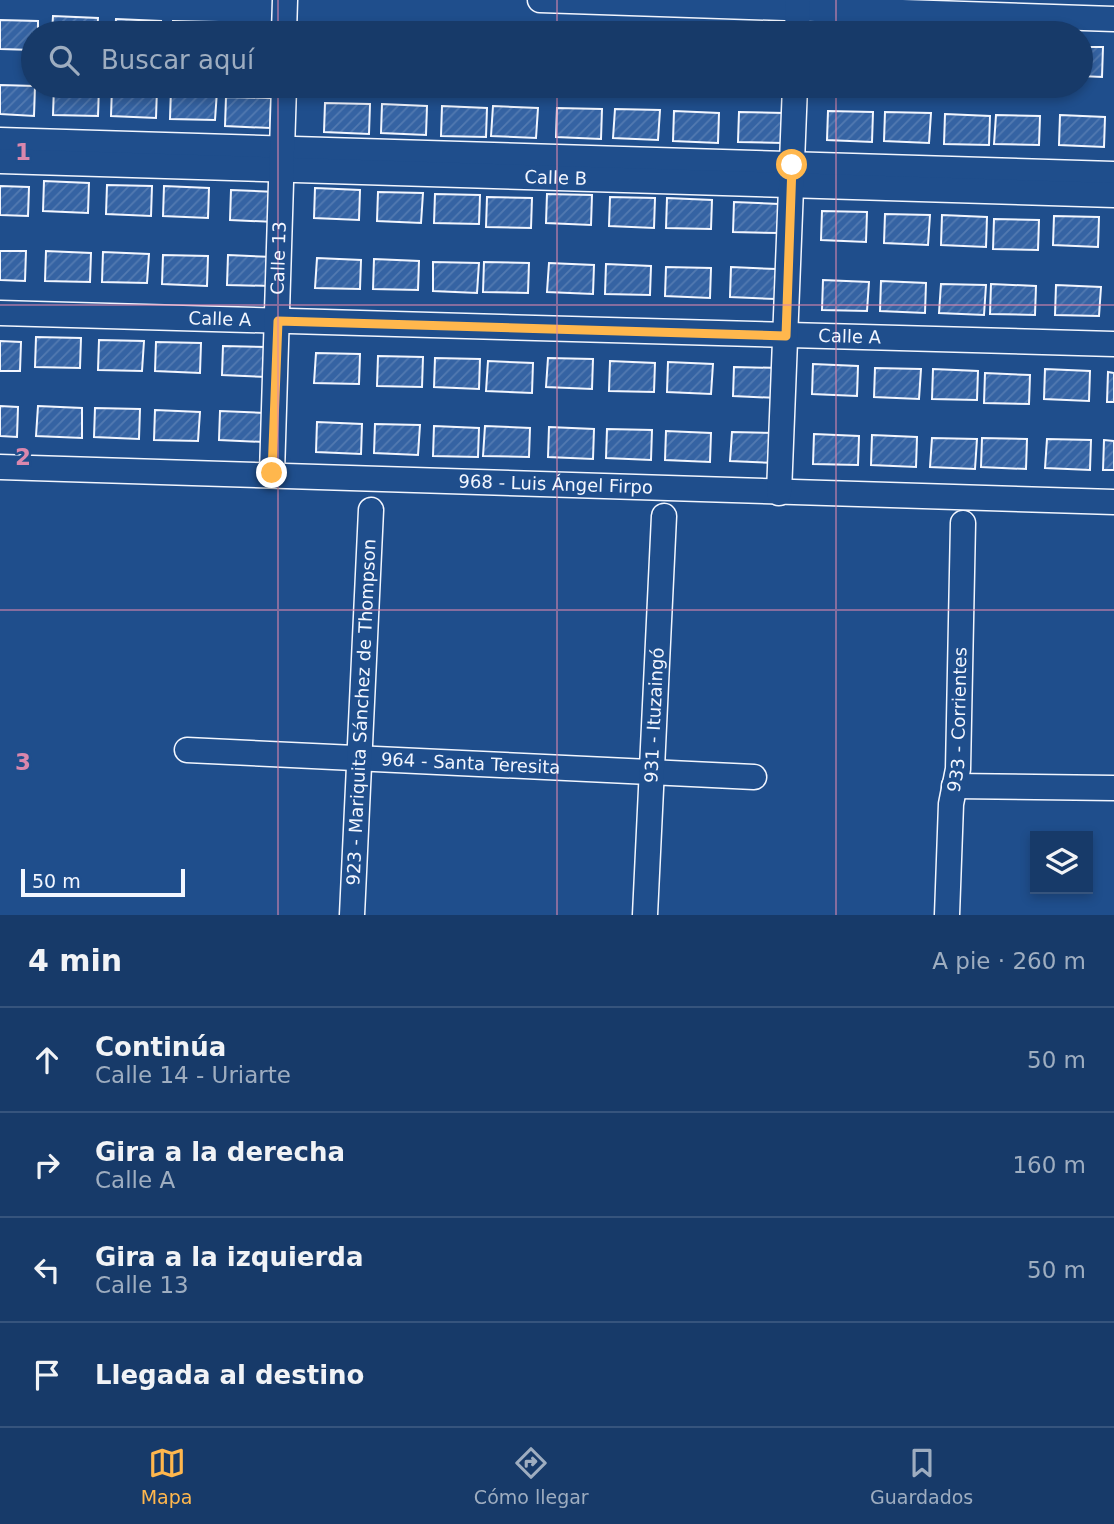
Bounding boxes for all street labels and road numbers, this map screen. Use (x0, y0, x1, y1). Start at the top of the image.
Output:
street label: Calle B (524, 166, 587, 189)
street label: Calle 13 (267, 221, 290, 295)
street label: Calle A (188, 307, 252, 330)
street label: Calle A (818, 325, 882, 348)
street label: 968 - Luis Ángel Firpo (458, 470, 653, 498)
street label: 923 - Mariquita Sánchez de Thompson (342, 538, 380, 886)
street label: 931 - Ituzaingó (640, 647, 668, 783)
street label: 933 - Corrientes (943, 647, 970, 794)
street label: 964 - Santa Teresita (380, 748, 561, 778)

